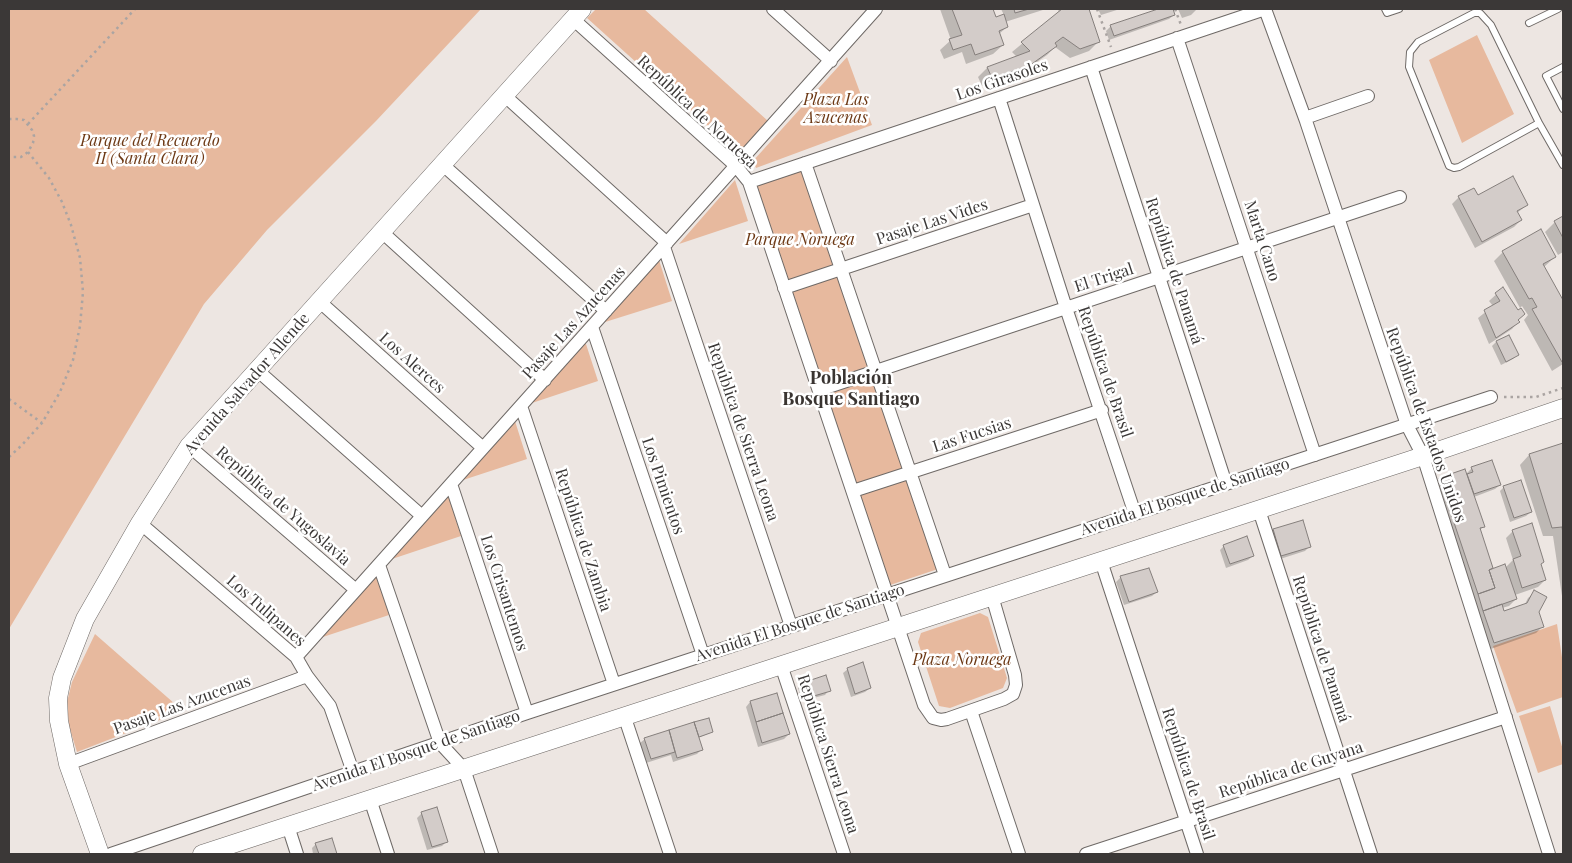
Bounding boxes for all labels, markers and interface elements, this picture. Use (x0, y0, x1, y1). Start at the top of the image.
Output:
street label: República de Noruega (633, 52, 761, 172)
street label: Los Girasoles (954, 55, 1050, 105)
park label: Plaza Las Azucenas (803, 90, 869, 128)
park label: Parque del Recuerdo II (Santa Clara) (80, 131, 220, 169)
street label: Pasaje Las Vides (874, 195, 990, 249)
street label: República de Panamá (1141, 195, 1207, 347)
street label: Marta Cano (1240, 198, 1284, 284)
park label: Parque Noruega (745, 230, 855, 250)
street label: El Trigal (1072, 259, 1136, 297)
street label: Pasaje Las Azucenas (518, 263, 630, 383)
street label: República de Brasil (1074, 304, 1136, 440)
street label: Avenida Salvador Allende (180, 309, 314, 459)
street label: República de Estados Unidos (1382, 325, 1470, 525)
street label: Los Alerces (375, 329, 449, 397)
street label: República de Sierra Leona (703, 340, 783, 524)
district label: Población Bosque Santiago (782, 367, 920, 409)
street label: Las Fucsias (930, 413, 1014, 457)
street label: Los Pimientos (637, 435, 689, 537)
street label: República de Yugoslavia (212, 442, 354, 570)
street label: Avenida El Bosque de Santiago (1078, 454, 1292, 540)
street label: República de Zambia (551, 466, 615, 614)
street label: Los Crisantemos (476, 533, 532, 653)
street label: Los Tulipanes (222, 571, 310, 651)
street label: República de Panamá (1288, 573, 1354, 725)
street label: Avenida El Bosque de Santiago (693, 580, 907, 666)
park label: Plaza Noruega (912, 650, 1012, 670)
street label: Pasaje Las Azucenas (111, 671, 253, 739)
street label: República Sierra Leona (793, 672, 863, 836)
street label: Avenida El Bosque de Santiago (309, 706, 523, 796)
street label: República de Brasil (1158, 706, 1218, 842)
street label: República de Guyana (1217, 738, 1365, 802)

